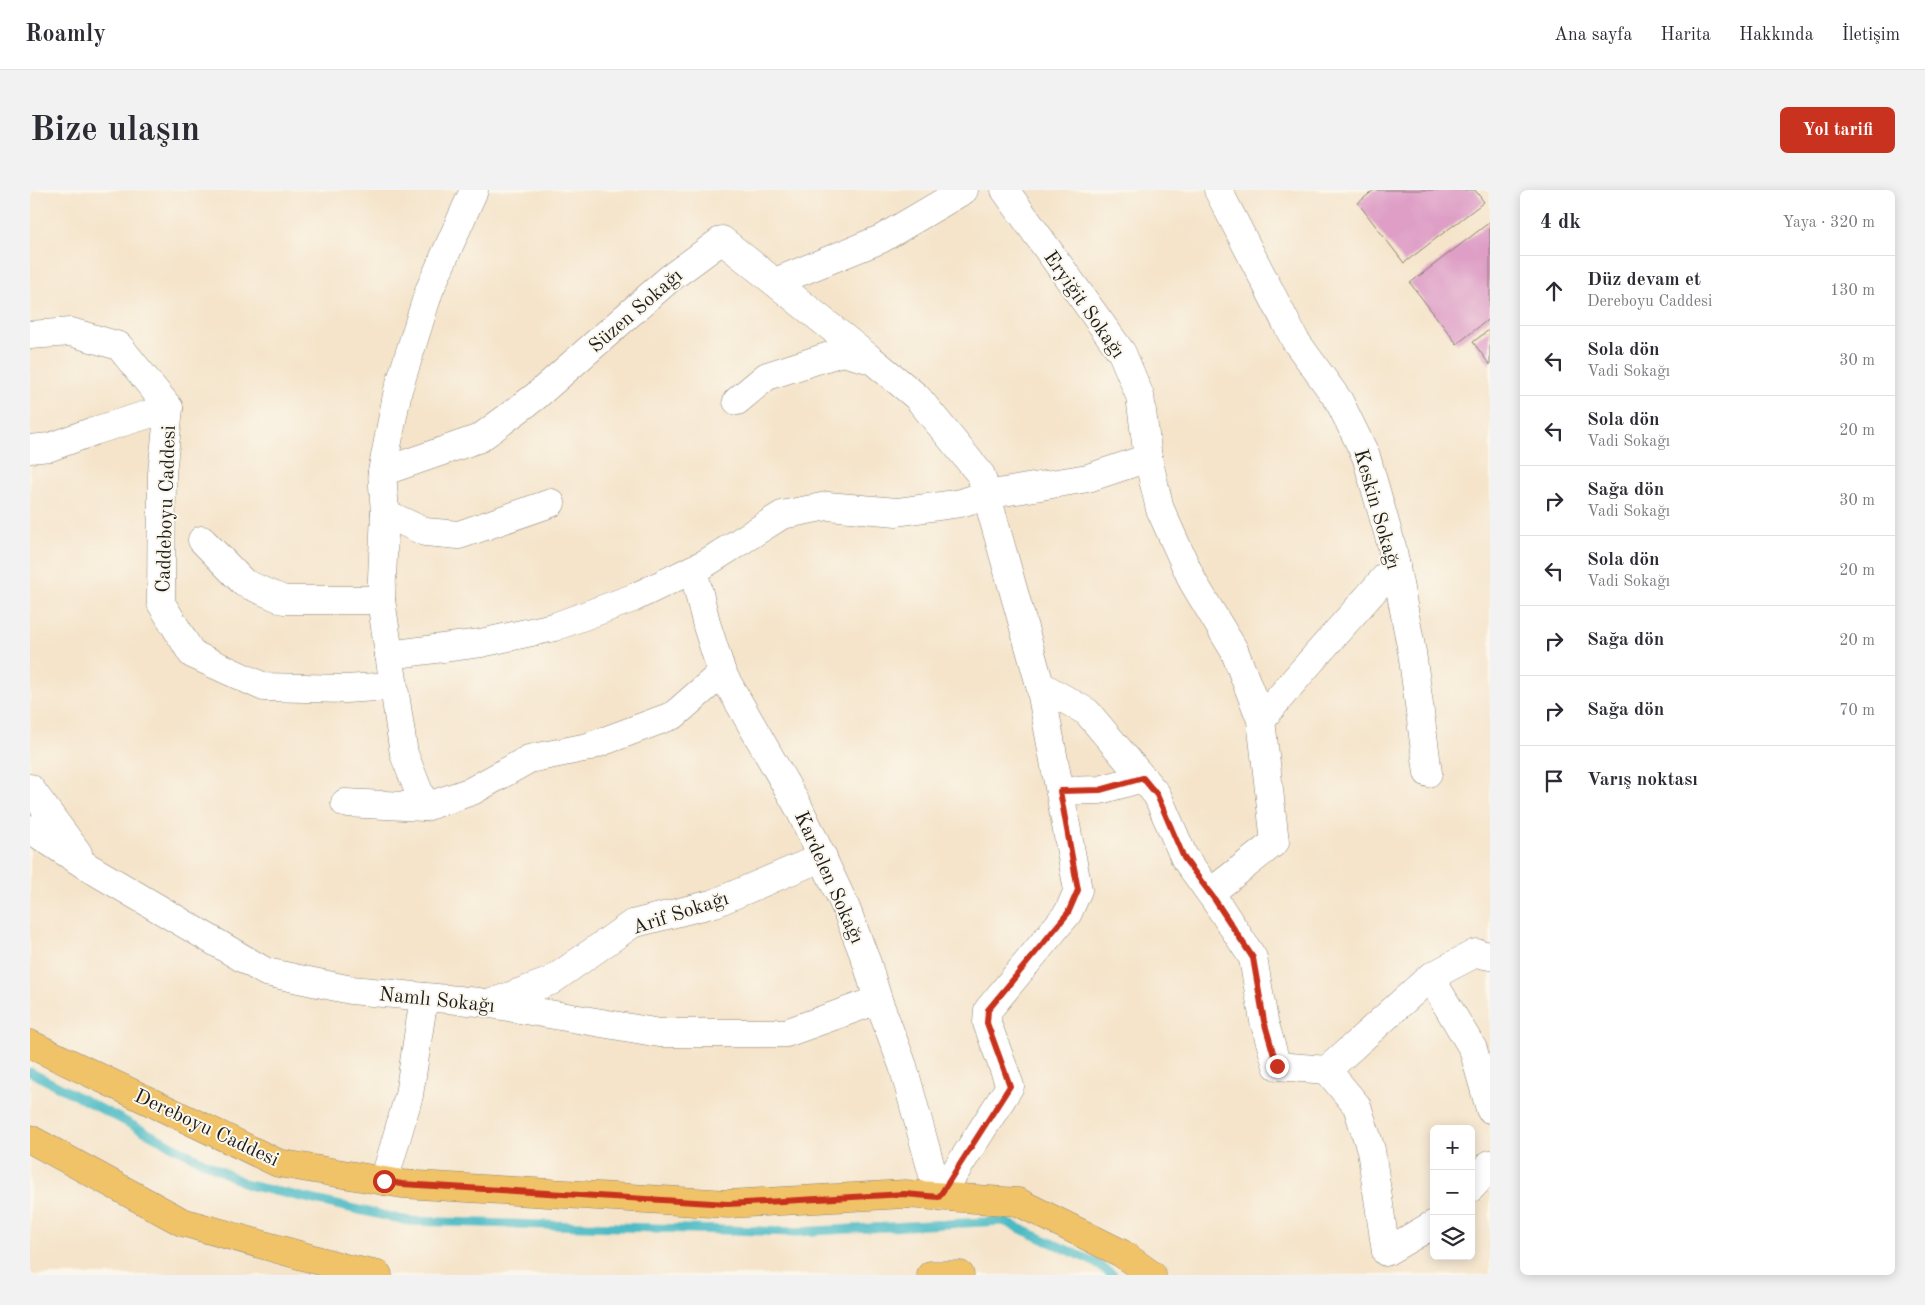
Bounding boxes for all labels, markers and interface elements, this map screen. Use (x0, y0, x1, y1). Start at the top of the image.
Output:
text: Roamly (25, 23, 106, 47)
text: Ana sayfa (1554, 26, 1632, 44)
text: Harita (1660, 26, 1711, 44)
text: Hakkında (1739, 26, 1814, 44)
text: İletişim (1842, 26, 1900, 44)
button: Yol tarifi (1780, 107, 1895, 153)
text: Bize ulaşın (30, 113, 200, 148)
text: 4 dk (1540, 212, 1581, 233)
text: Yaya · 320 m (1782, 215, 1875, 231)
street label: Eryiğit Sokağı (1039, 248, 1128, 362)
street label: Süzen Sokağı (586, 266, 687, 357)
text: Düz devam et (1587, 271, 1701, 290)
icon: ahead (1540, 277, 1568, 305)
text: 130 m (1830, 283, 1875, 299)
text: Dereboyu Caddesi (1587, 294, 1712, 310)
text: Sola dön (1587, 341, 1660, 360)
icon: left (1540, 347, 1568, 375)
text: 30 m (1839, 353, 1875, 369)
text: Vadi Sokağı (1587, 364, 1670, 380)
text: Sola dön (1587, 411, 1660, 430)
icon: left (1540, 417, 1568, 445)
text: 20 m (1839, 423, 1875, 439)
street label: Caddeboyu Caddesi (154, 425, 180, 593)
text: Vadi Sokağı (1587, 434, 1670, 450)
street label: Keskin Sokağı (1349, 447, 1403, 572)
text: Sağa dön (1587, 481, 1664, 500)
icon: right (1540, 487, 1568, 515)
text: 30 m (1839, 493, 1875, 509)
text: Vadi Sokağı (1587, 504, 1670, 520)
text: Sola dön (1587, 551, 1660, 570)
icon: left (1540, 557, 1568, 585)
text: 20 m (1839, 563, 1875, 579)
text: Vadi Sokağı (1587, 574, 1670, 590)
icon: right (1540, 627, 1568, 655)
text: Sağa dön (1587, 631, 1664, 650)
text: 20 m (1839, 633, 1875, 649)
icon: right (1540, 697, 1568, 725)
text: Sağa dön (1587, 701, 1664, 720)
text: 70 m (1839, 703, 1875, 719)
icon: arrive (1540, 767, 1568, 795)
text: Varış noktası (1587, 771, 1698, 790)
street label: Kardelen Sokağı (790, 809, 866, 947)
street label: Arif Sokağı (630, 889, 731, 939)
street label: Namlı Sokağı (378, 985, 496, 1017)
route end (1266, 1055, 1289, 1078)
street label: Dereboyu Caddesi (131, 1087, 281, 1171)
map controls (1430, 1125, 1475, 1260)
button: + (1430, 1125, 1475, 1170)
route start (373, 1170, 396, 1193)
button: − (1430, 1170, 1475, 1215)
button: layers (1430, 1215, 1475, 1260)

